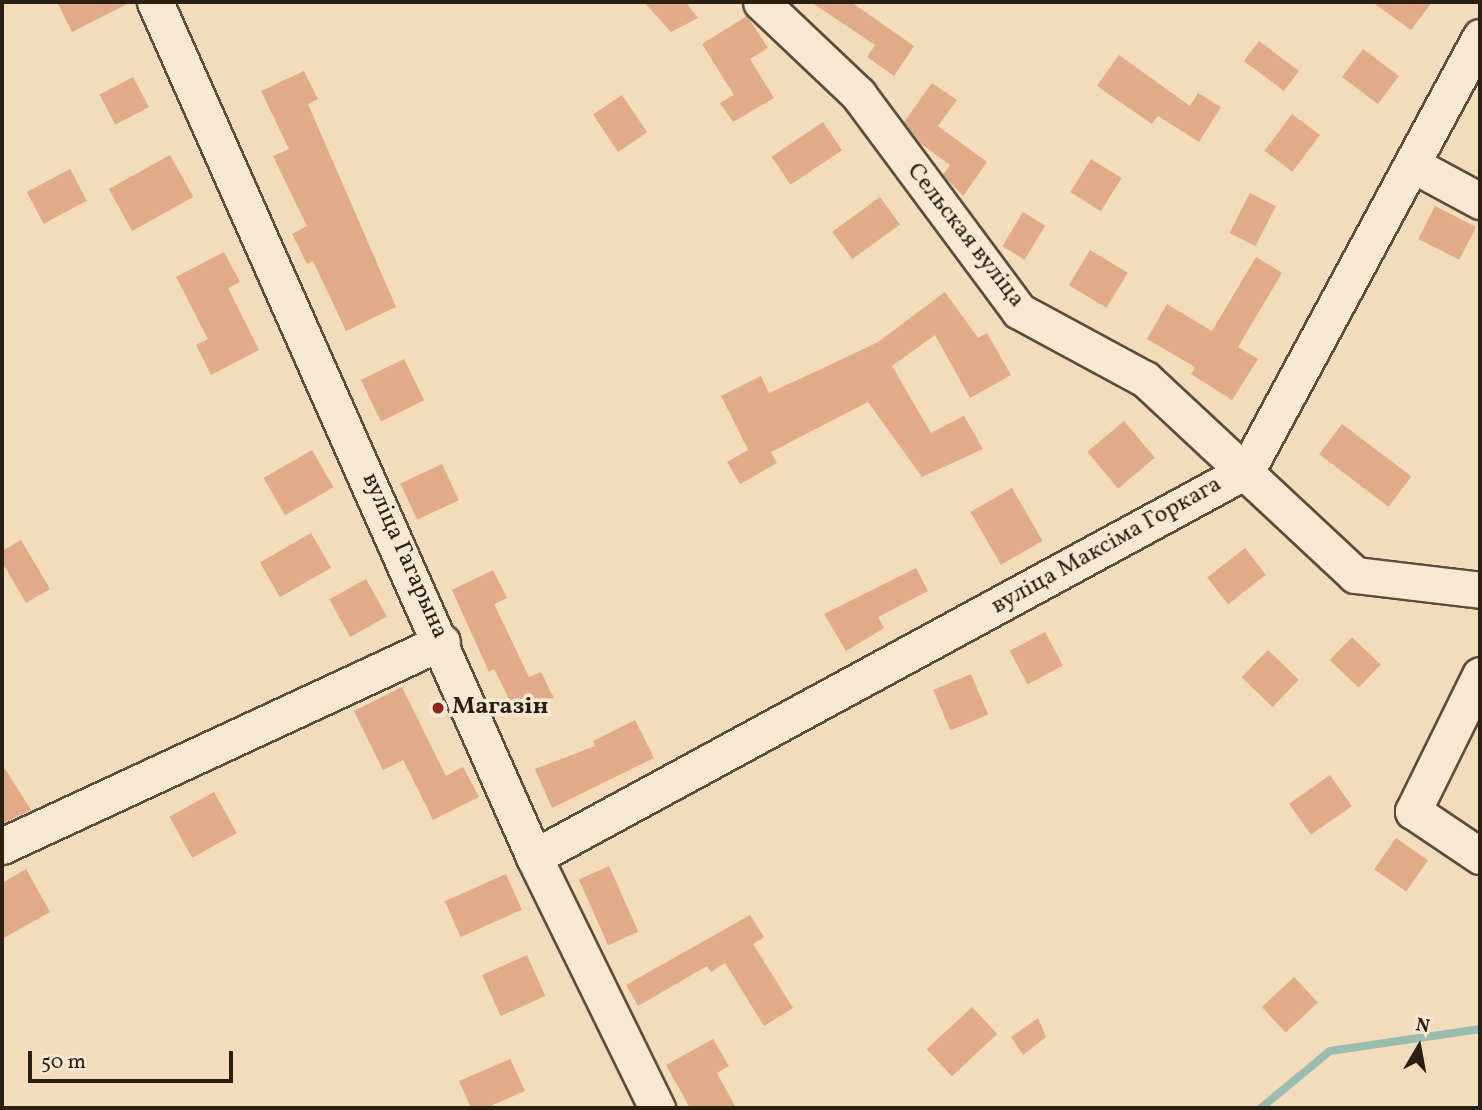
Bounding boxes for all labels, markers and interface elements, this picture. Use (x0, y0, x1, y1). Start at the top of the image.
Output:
street label: Сельская вуліца (900, 158, 1030, 314)
street label: вуліца Гагарына (355, 469, 453, 643)
street label: вуліца Максіма Горкага (987, 471, 1227, 621)
place label: Магазін (452, 694, 548, 722)
marker: Магазін (430, 700, 446, 716)
north arrow (1384, 1012, 1454, 1082)
text: N (1414, 1012, 1432, 1040)
scale bar (32, 1036, 236, 1080)
text: 50 m (41, 1048, 86, 1077)

